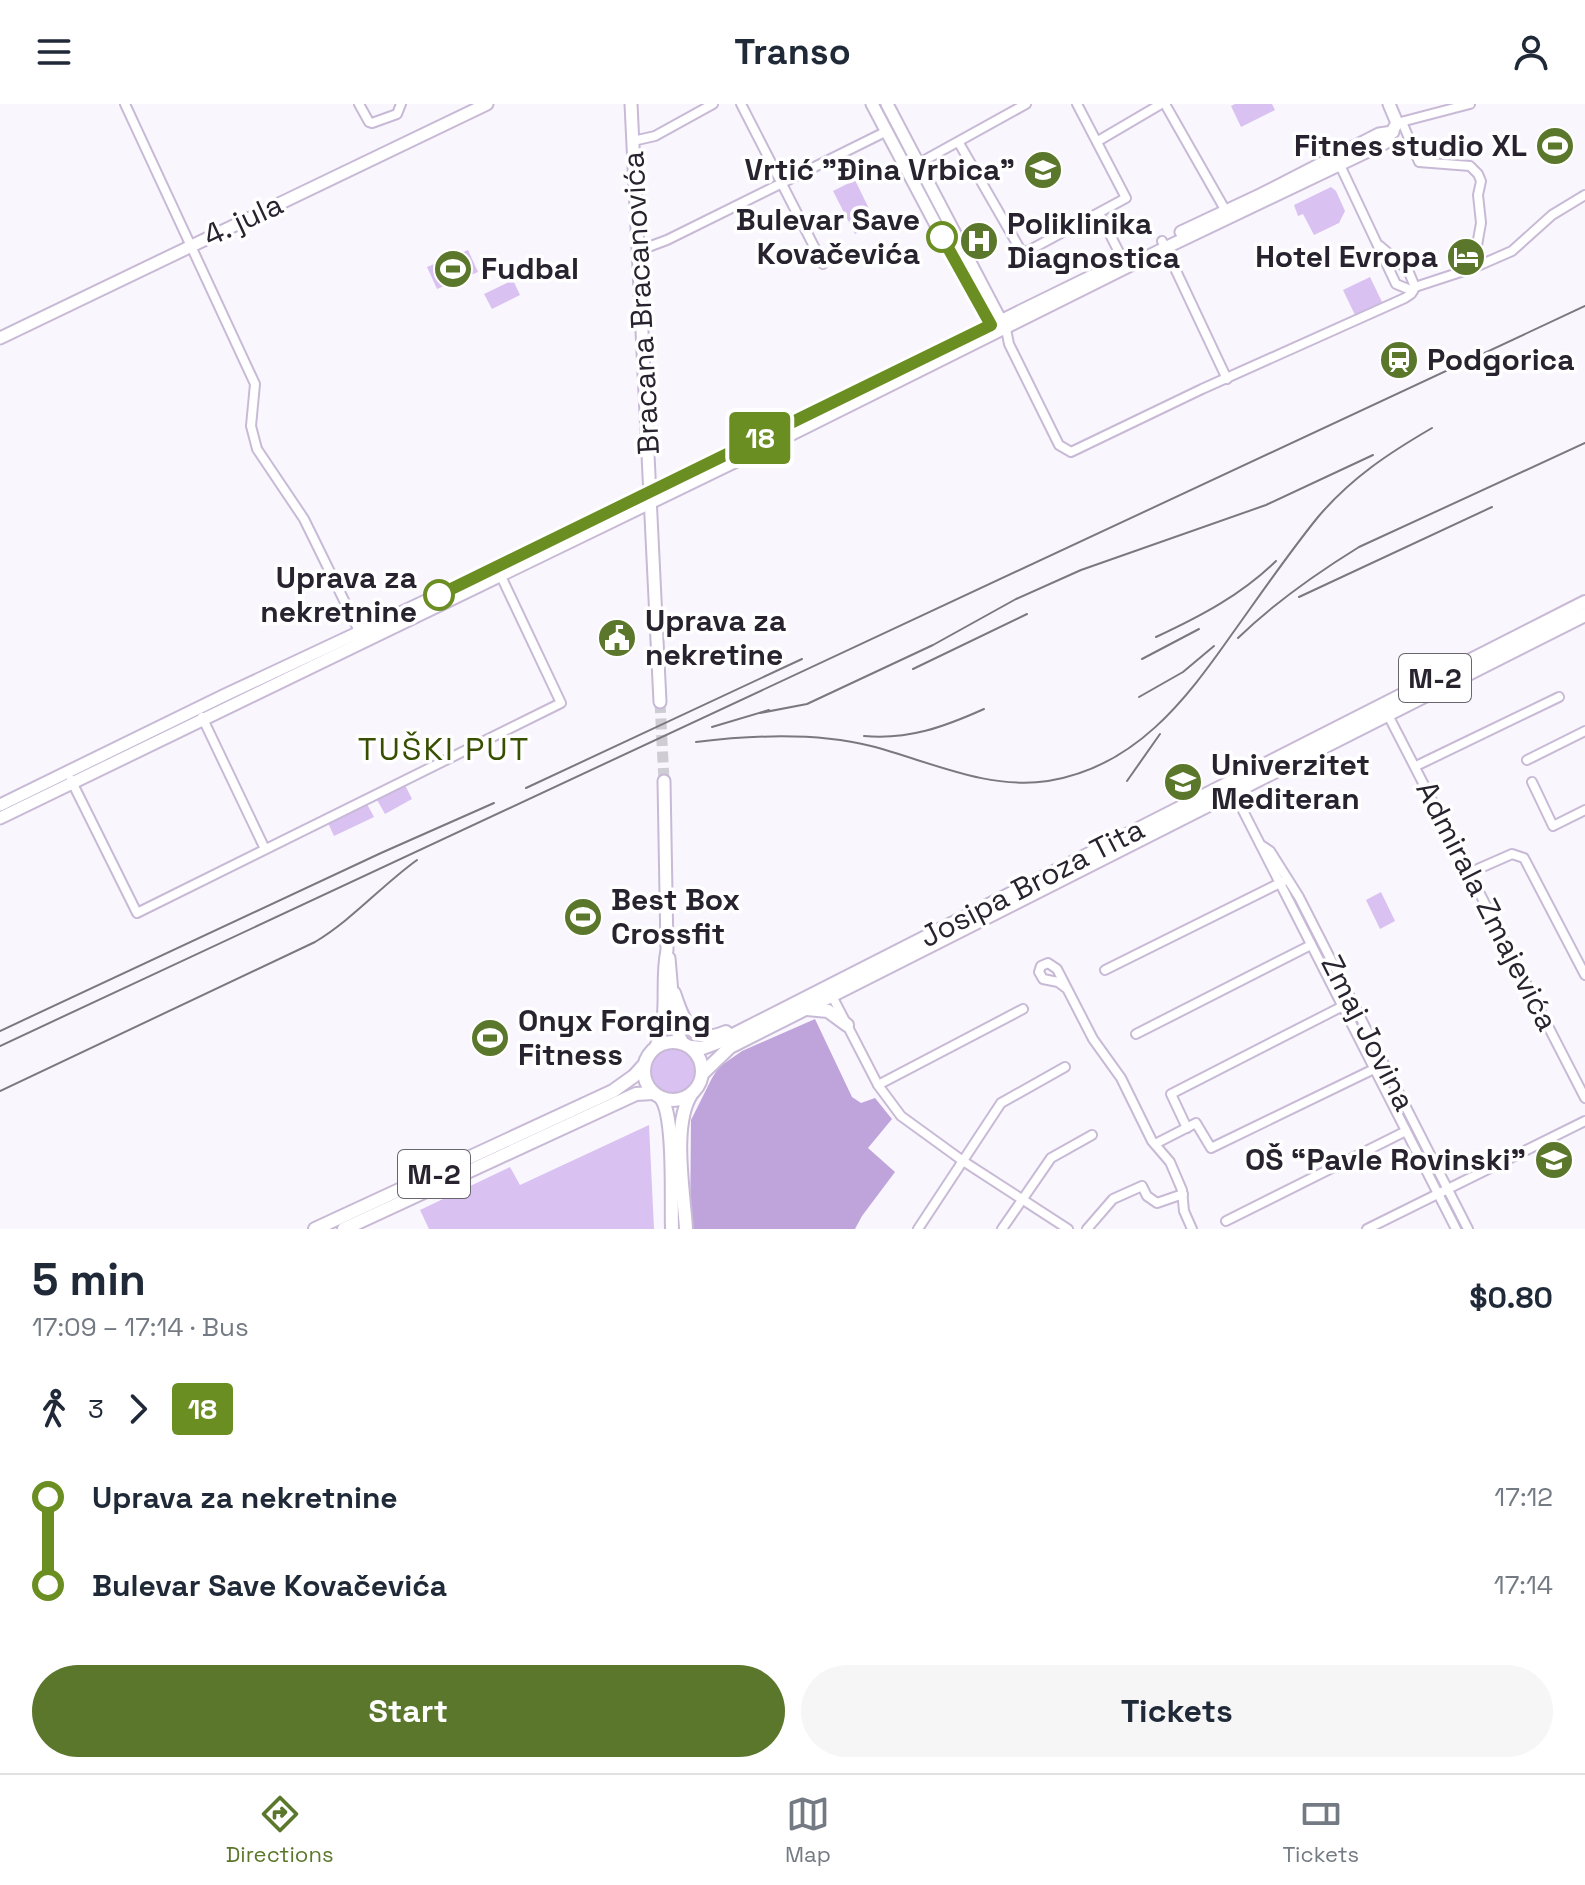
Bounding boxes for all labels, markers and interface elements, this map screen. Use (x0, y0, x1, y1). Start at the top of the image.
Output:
text: Transo (734, 29, 851, 75)
icon: menu (32, 30, 76, 74)
icon: person (1509, 30, 1553, 74)
sports icon: Fitnes studio XL (1534, 125, 1576, 167)
place label: Fitnes studio XL (1294, 126, 1527, 165)
school or university icon: Vrtić "Đina Vrbica" (1022, 149, 1064, 191)
street label: Bracana Bracanovića (613, 150, 668, 456)
place label: Vrtić "Đina Vrbica" (745, 150, 1015, 189)
street label: 4. jula (197, 184, 289, 255)
place label: Bulevar Save Kovačevića (736, 200, 920, 273)
place label: Poliklinika Diagnostica (1007, 204, 1180, 277)
hospital icon: Poliklinika Diagnostica (958, 220, 1000, 262)
marker: Bulevar Save Kovačevića (927, 222, 957, 252)
hotel icon: Hotel Evropa (1445, 236, 1487, 278)
place label: Hotel Evropa (1255, 237, 1438, 276)
sports icon: Fudbal (432, 248, 474, 290)
place label: Fudbal (481, 249, 579, 288)
station icon: Podgorica (1378, 339, 1420, 381)
place label: Podgorica (1427, 340, 1575, 379)
line badge: 18 (724, 412, 796, 464)
text: 18 (745, 420, 775, 456)
place label: Uprava za nekretnine (260, 558, 417, 631)
marker: Uprava za nekretnine (424, 580, 454, 610)
place label: Uprava za nekretine (645, 601, 786, 674)
public building icon: Uprava za nekretine (596, 617, 638, 659)
road number: M-2 (1399, 654, 1471, 702)
district label: TUŠKI PUT (358, 729, 530, 769)
place label: Univerzitet Mediteran (1211, 745, 1370, 818)
school or university icon: Univerzitet Mediteran (1162, 761, 1204, 803)
street label: Admirala Zmajevića (1408, 774, 1567, 1037)
street label: Josipa Broza Tita (913, 809, 1151, 956)
place label: Best Box Crossfit (611, 880, 740, 953)
sports icon: Best Box Crossfit (562, 896, 604, 938)
street label: Zmaj Jovina (1313, 948, 1424, 1117)
place label: Onyx Forging Fitness (518, 1001, 711, 1074)
sports icon: Onyx Forging Fitness (469, 1017, 511, 1059)
school or university icon: OŠ “Pavle Rovinski” (1533, 1139, 1575, 1181)
place label: OŠ “Pavle Rovinski” (1245, 1140, 1526, 1179)
road number: M-2 (398, 1150, 470, 1198)
text: 5 min (32, 1252, 146, 1308)
text: $0.80 (1469, 1278, 1553, 1317)
text: 17:09 – 17:14 · Bus (32, 1310, 249, 1344)
icon: walk (32, 1387, 76, 1431)
icon: forward (116, 1387, 160, 1431)
text: 18 (188, 1391, 217, 1427)
text: 3 (88, 1392, 104, 1426)
text: Uprava za nekretnine (92, 1478, 398, 1517)
text: 17:12 (1494, 1480, 1553, 1514)
text: Bulevar Save Kovačevića (92, 1566, 447, 1605)
text: 17:14 (1494, 1568, 1553, 1602)
button: Start (32, 1665, 785, 1757)
button: Tickets (801, 1665, 1553, 1757)
tab: Directions (226, 1792, 334, 1868)
tab: Map (785, 1792, 831, 1868)
tab: Tickets (1282, 1792, 1359, 1868)

